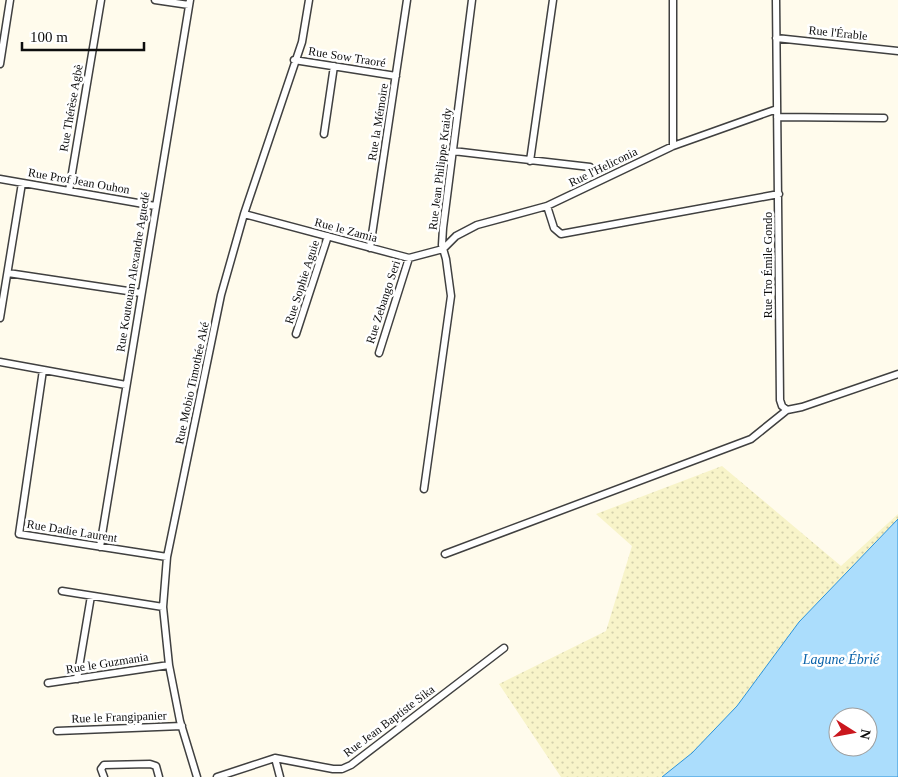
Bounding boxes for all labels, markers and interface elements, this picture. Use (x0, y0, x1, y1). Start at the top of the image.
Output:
scale bar (22, 20, 145, 52)
street label: Rue l'Érable (808, 23, 868, 43)
text: 100 m (30, 29, 68, 45)
street label: Rue Sow Traoré (307, 44, 387, 70)
street label: Rue Thérèse Agbè (56, 63, 86, 153)
street label: Rue la Mémoire (365, 82, 391, 162)
street label: Rue Jean Philippe Kraidy (426, 107, 454, 231)
street label: Rue l'Heliconia (566, 144, 640, 190)
street label: Rue Prof Jean Ouhon (27, 165, 131, 197)
street label: Rue Koutouan Alexandre Aguedé (113, 191, 153, 353)
street label: Rue Tro Émile Gondo (761, 212, 775, 318)
street label: Rue le Zamia (313, 215, 380, 245)
street label: Rue Sophie Aguie (282, 238, 322, 326)
street label: Rue Zebango Seri (363, 258, 403, 345)
street label: Rue Mobio Timothée Aké (172, 320, 212, 446)
street label: Rue Dadie Laurent (26, 517, 119, 545)
street label: Rue le Guzmania (65, 649, 150, 676)
water label: Lagune Ébrié (802, 651, 880, 667)
street label: Rue Jean Baptiste Sika (341, 682, 438, 760)
north arrow (828, 707, 878, 757)
street label: Rue le Frangipanier (71, 708, 167, 726)
text: N (857, 728, 874, 741)

